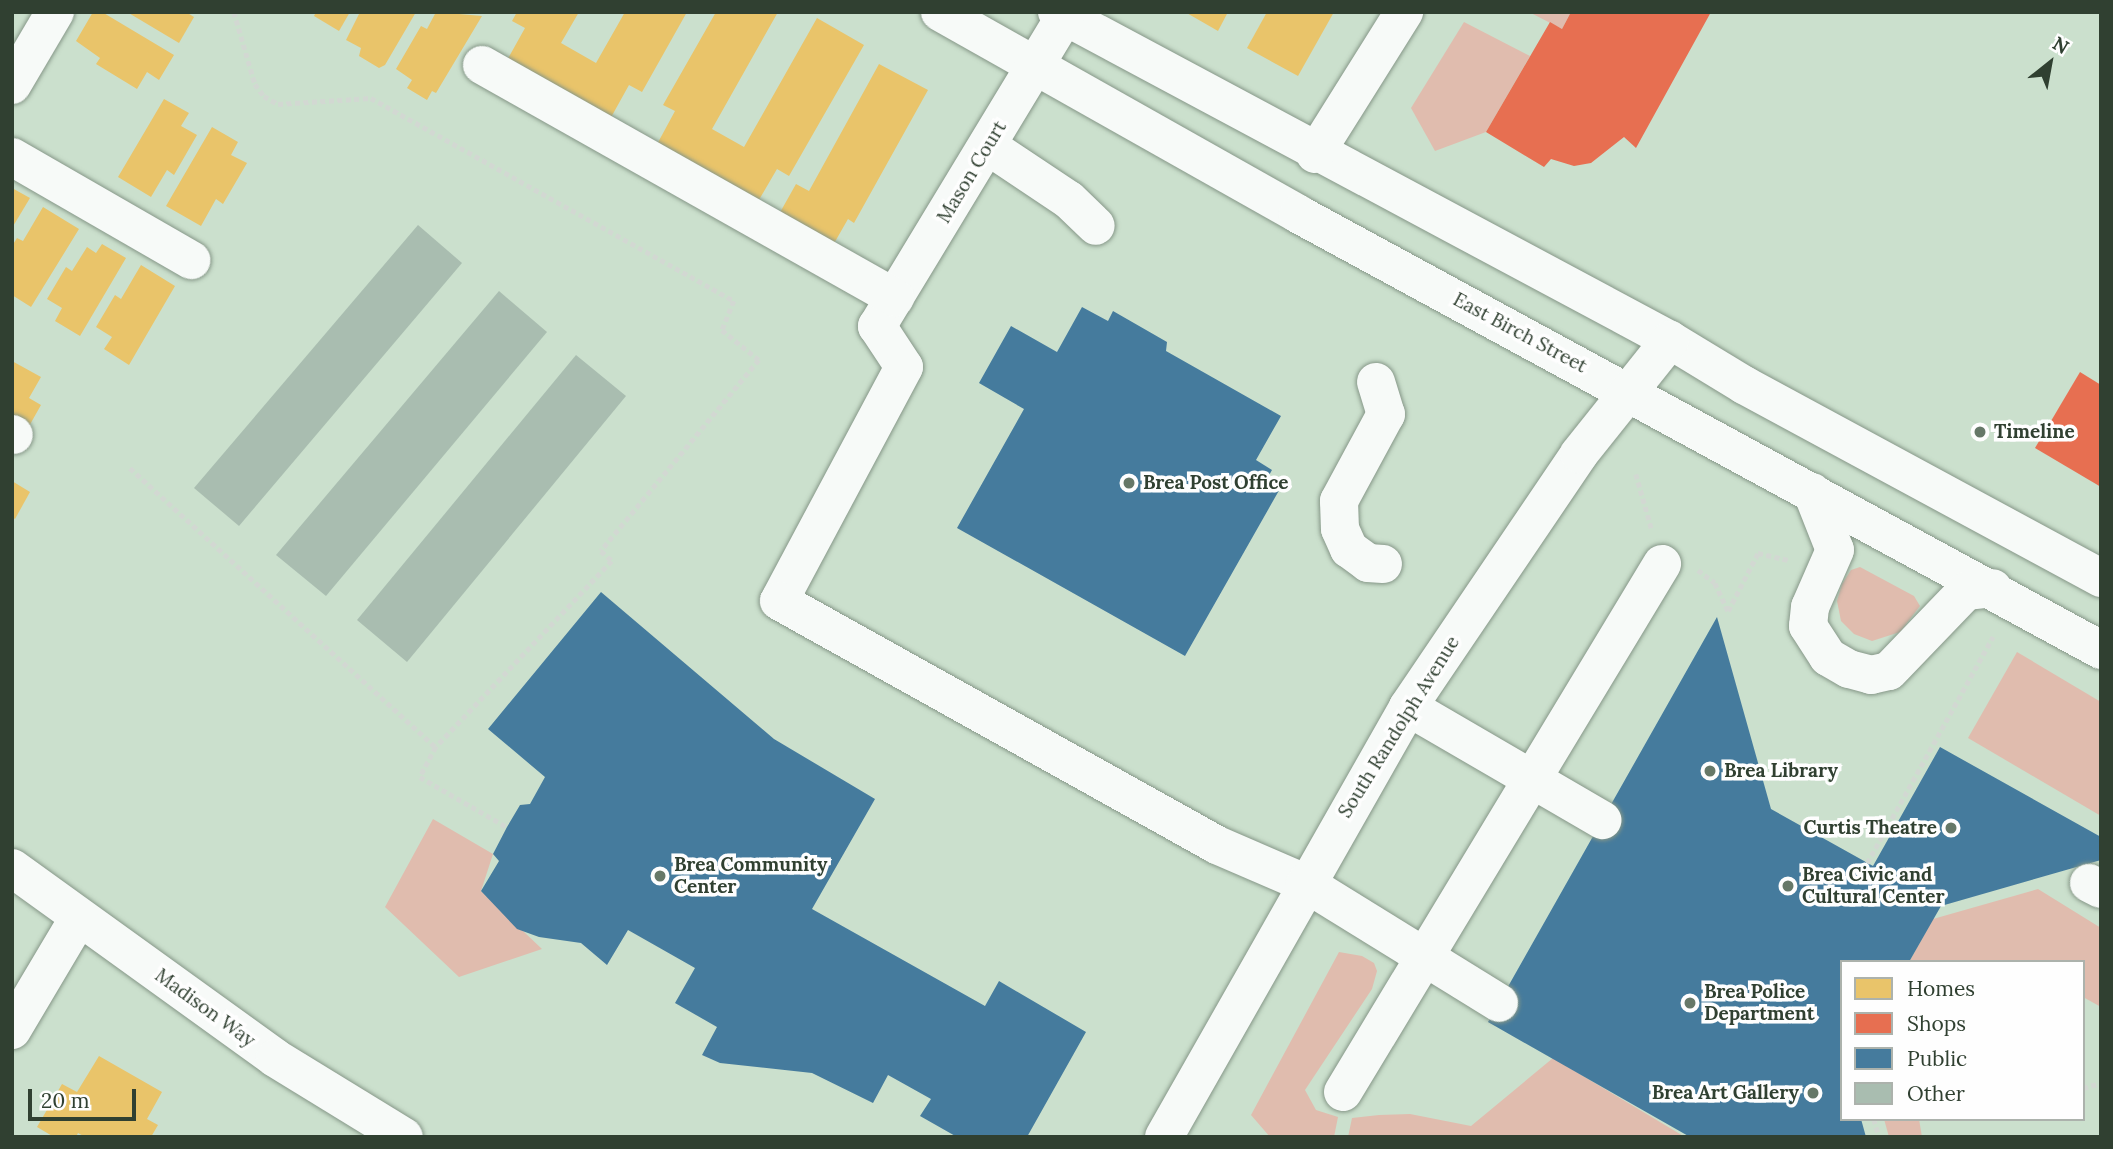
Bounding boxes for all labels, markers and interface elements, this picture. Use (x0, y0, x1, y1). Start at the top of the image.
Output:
north arrow (2015, 28, 2085, 98)
text: N (2048, 31, 2073, 59)
street label: Mason Court (933, 117, 1011, 227)
street label: East Birch Street (1449, 288, 1591, 378)
place label: Timeline (1994, 421, 2075, 443)
marker: Timeline (1972, 424, 1988, 440)
place label: Brea Post Office (1143, 472, 1288, 494)
marker: Brea Post Office (1121, 475, 1137, 491)
street label: South Randolph Avenue (1334, 632, 1464, 822)
place label: Brea Library (1724, 760, 1838, 782)
marker: Brea Library (1702, 763, 1718, 779)
place label: Curtis Theatre (1804, 817, 1937, 839)
marker: Curtis Theatre (1943, 820, 1959, 836)
place label: Brea Community Center (674, 854, 828, 898)
place label: Brea Civic and Cultural Center (1802, 864, 1945, 908)
marker: Brea Community Center (652, 868, 668, 884)
marker: Brea Civic and Cultural Center (1780, 878, 1796, 894)
legend (1840, 960, 2085, 1121)
street label: Madison Way (150, 964, 260, 1052)
text: Homes (1907, 975, 1975, 1002)
place label: Brea Police Department (1704, 981, 1815, 1025)
marker: Brea Police Department (1682, 995, 1698, 1011)
text: Shops (1907, 1010, 1966, 1037)
text: Public (1907, 1045, 1967, 1072)
scale bar (32, 1076, 140, 1120)
text: Other (1907, 1080, 1965, 1107)
place label: Brea Art Gallery (1652, 1082, 1799, 1104)
marker: Brea Art Gallery (1805, 1085, 1821, 1101)
text: 20 m (41, 1087, 90, 1114)

